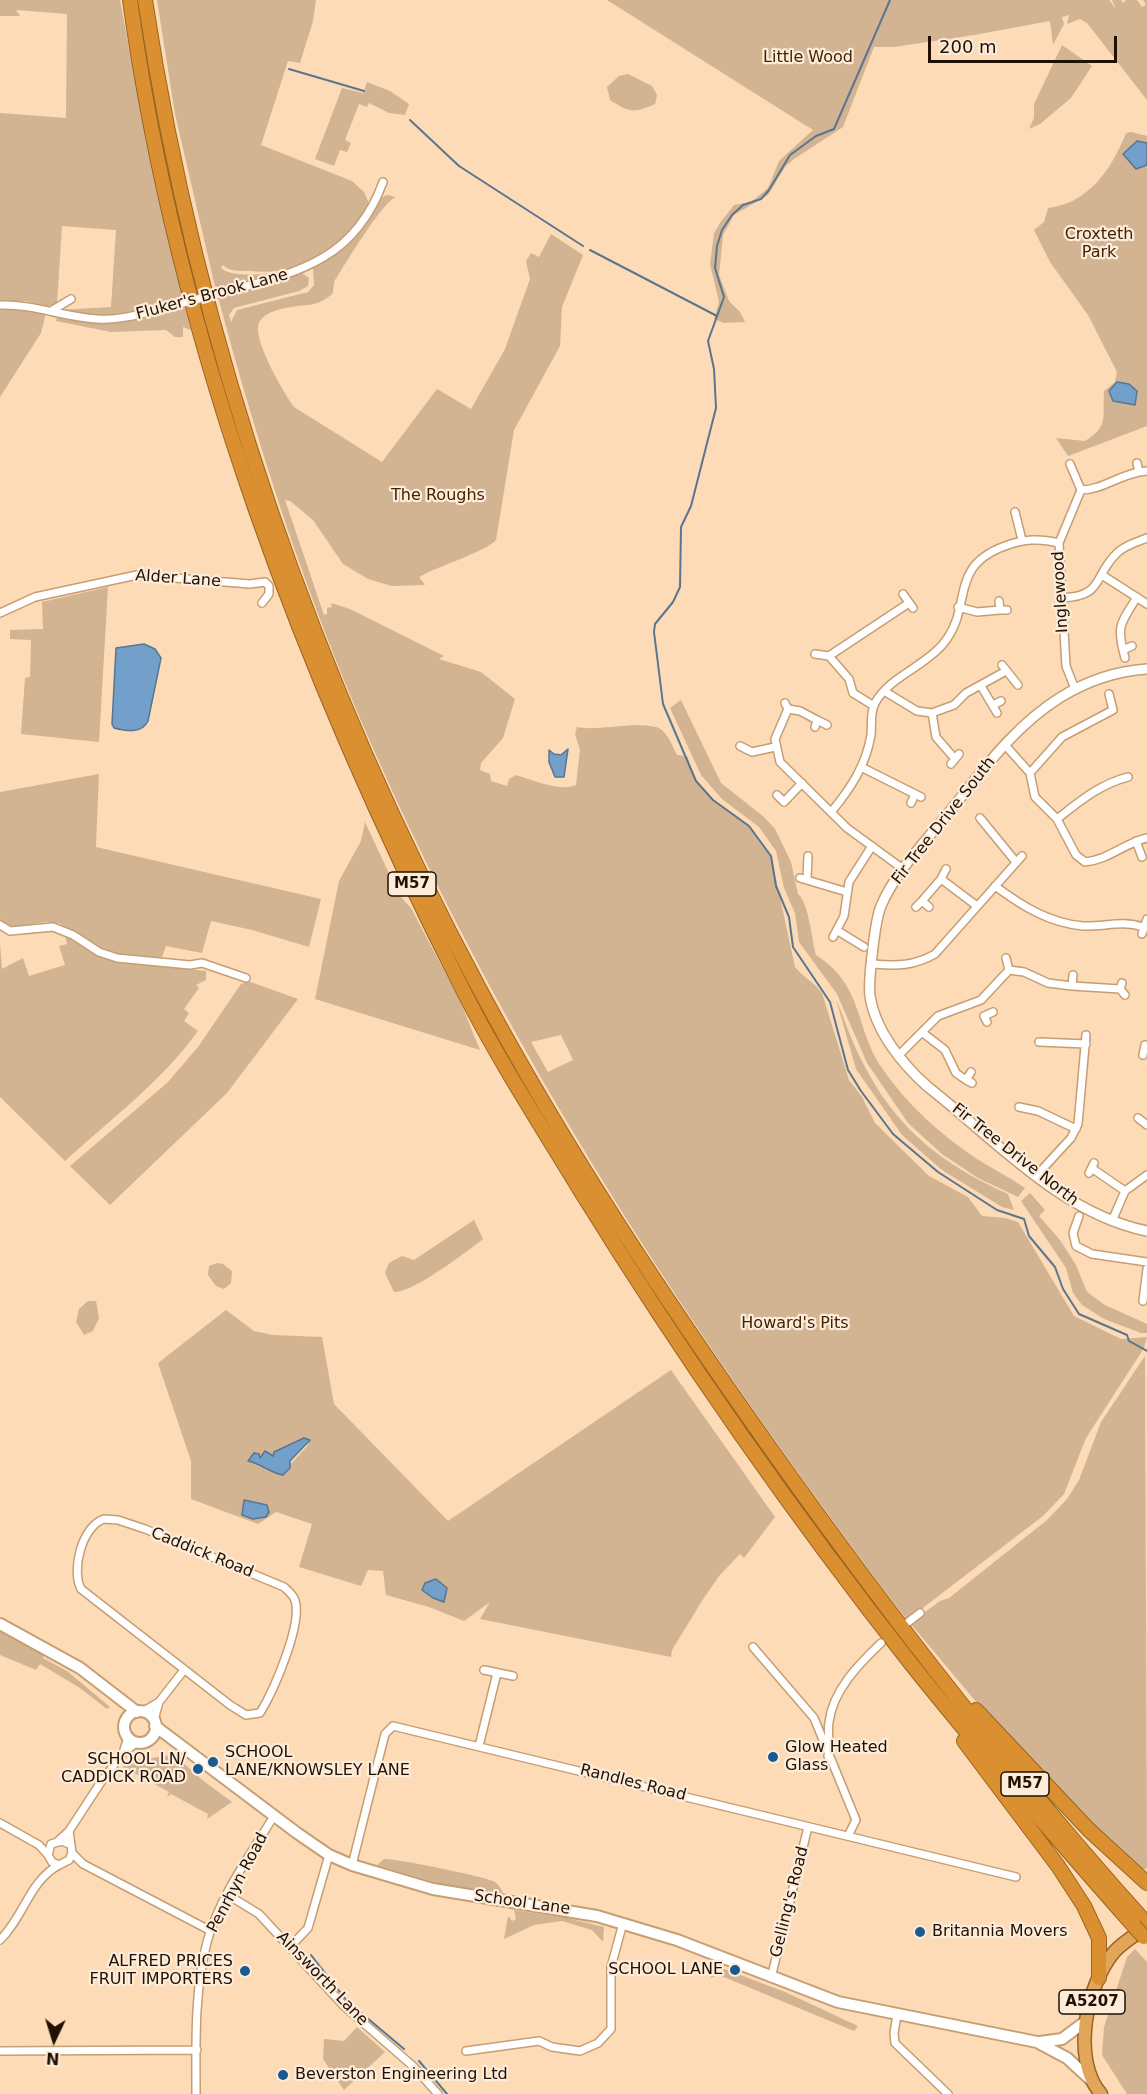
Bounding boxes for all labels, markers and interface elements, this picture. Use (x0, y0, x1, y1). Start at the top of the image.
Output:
scale bar (931, 24, 1120, 62)
text: 200 m (939, 36, 997, 57)
park label: Little Wood (763, 48, 853, 68)
park label: Croxteth Park (1065, 225, 1133, 263)
street label: Fluker's Brook Lane (134, 265, 290, 325)
park label: The Roughs (391, 486, 485, 506)
street label: Inglewood (1049, 550, 1073, 634)
street label: Alder Lane (135, 566, 221, 592)
street label: Fir Tree Drive South (888, 753, 1000, 889)
road number: M57 (388, 872, 436, 896)
street label: Fir Tree Drive North (948, 1100, 1082, 1210)
park label: Howard's Pits (741, 1314, 849, 1334)
street label: Caddick Road (148, 1524, 256, 1582)
place label: Glow Heated Glass (785, 1738, 888, 1776)
place label: SCHOOL LANE/KNOWSLEY LANE (225, 1743, 410, 1781)
place label: SCHOOL LN/ CADDICK ROAD (61, 1750, 186, 1788)
marker: Glow Heated Glass (766, 1750, 780, 1764)
marker: SCHOOL LANE/KNOWSLEY LANE (206, 1755, 220, 1769)
street label: Randles Road (578, 1761, 688, 1805)
marker: SCHOOL LN/ CADDICK ROAD (191, 1762, 205, 1776)
road number: M57 (1001, 1772, 1049, 1796)
street label: Penrhyn Road (204, 1830, 272, 1936)
street label: Gelling's Road (767, 1844, 813, 1960)
street label: School Lane (473, 1887, 571, 1919)
place label: Britannia Movers (932, 1922, 1068, 1942)
marker: Britannia Movers (913, 1925, 927, 1939)
street label: Ainsworth Lane (272, 1928, 372, 2030)
place label: ALFRED PRICES FRUIT IMPORTERS (90, 1952, 233, 1990)
place label: SCHOOL LANE (608, 1960, 723, 1980)
marker: SCHOOL LANE (728, 1963, 742, 1977)
marker: ALFRED PRICES FRUIT IMPORTERS (238, 1964, 252, 1978)
road number: A5207 (1059, 1990, 1125, 2014)
north arrow (24, 2010, 84, 2070)
text: N (45, 2049, 60, 2068)
place label: Beverston Engineering Ltd (295, 2065, 508, 2085)
marker: Beverston Engineering Ltd (276, 2068, 290, 2082)

